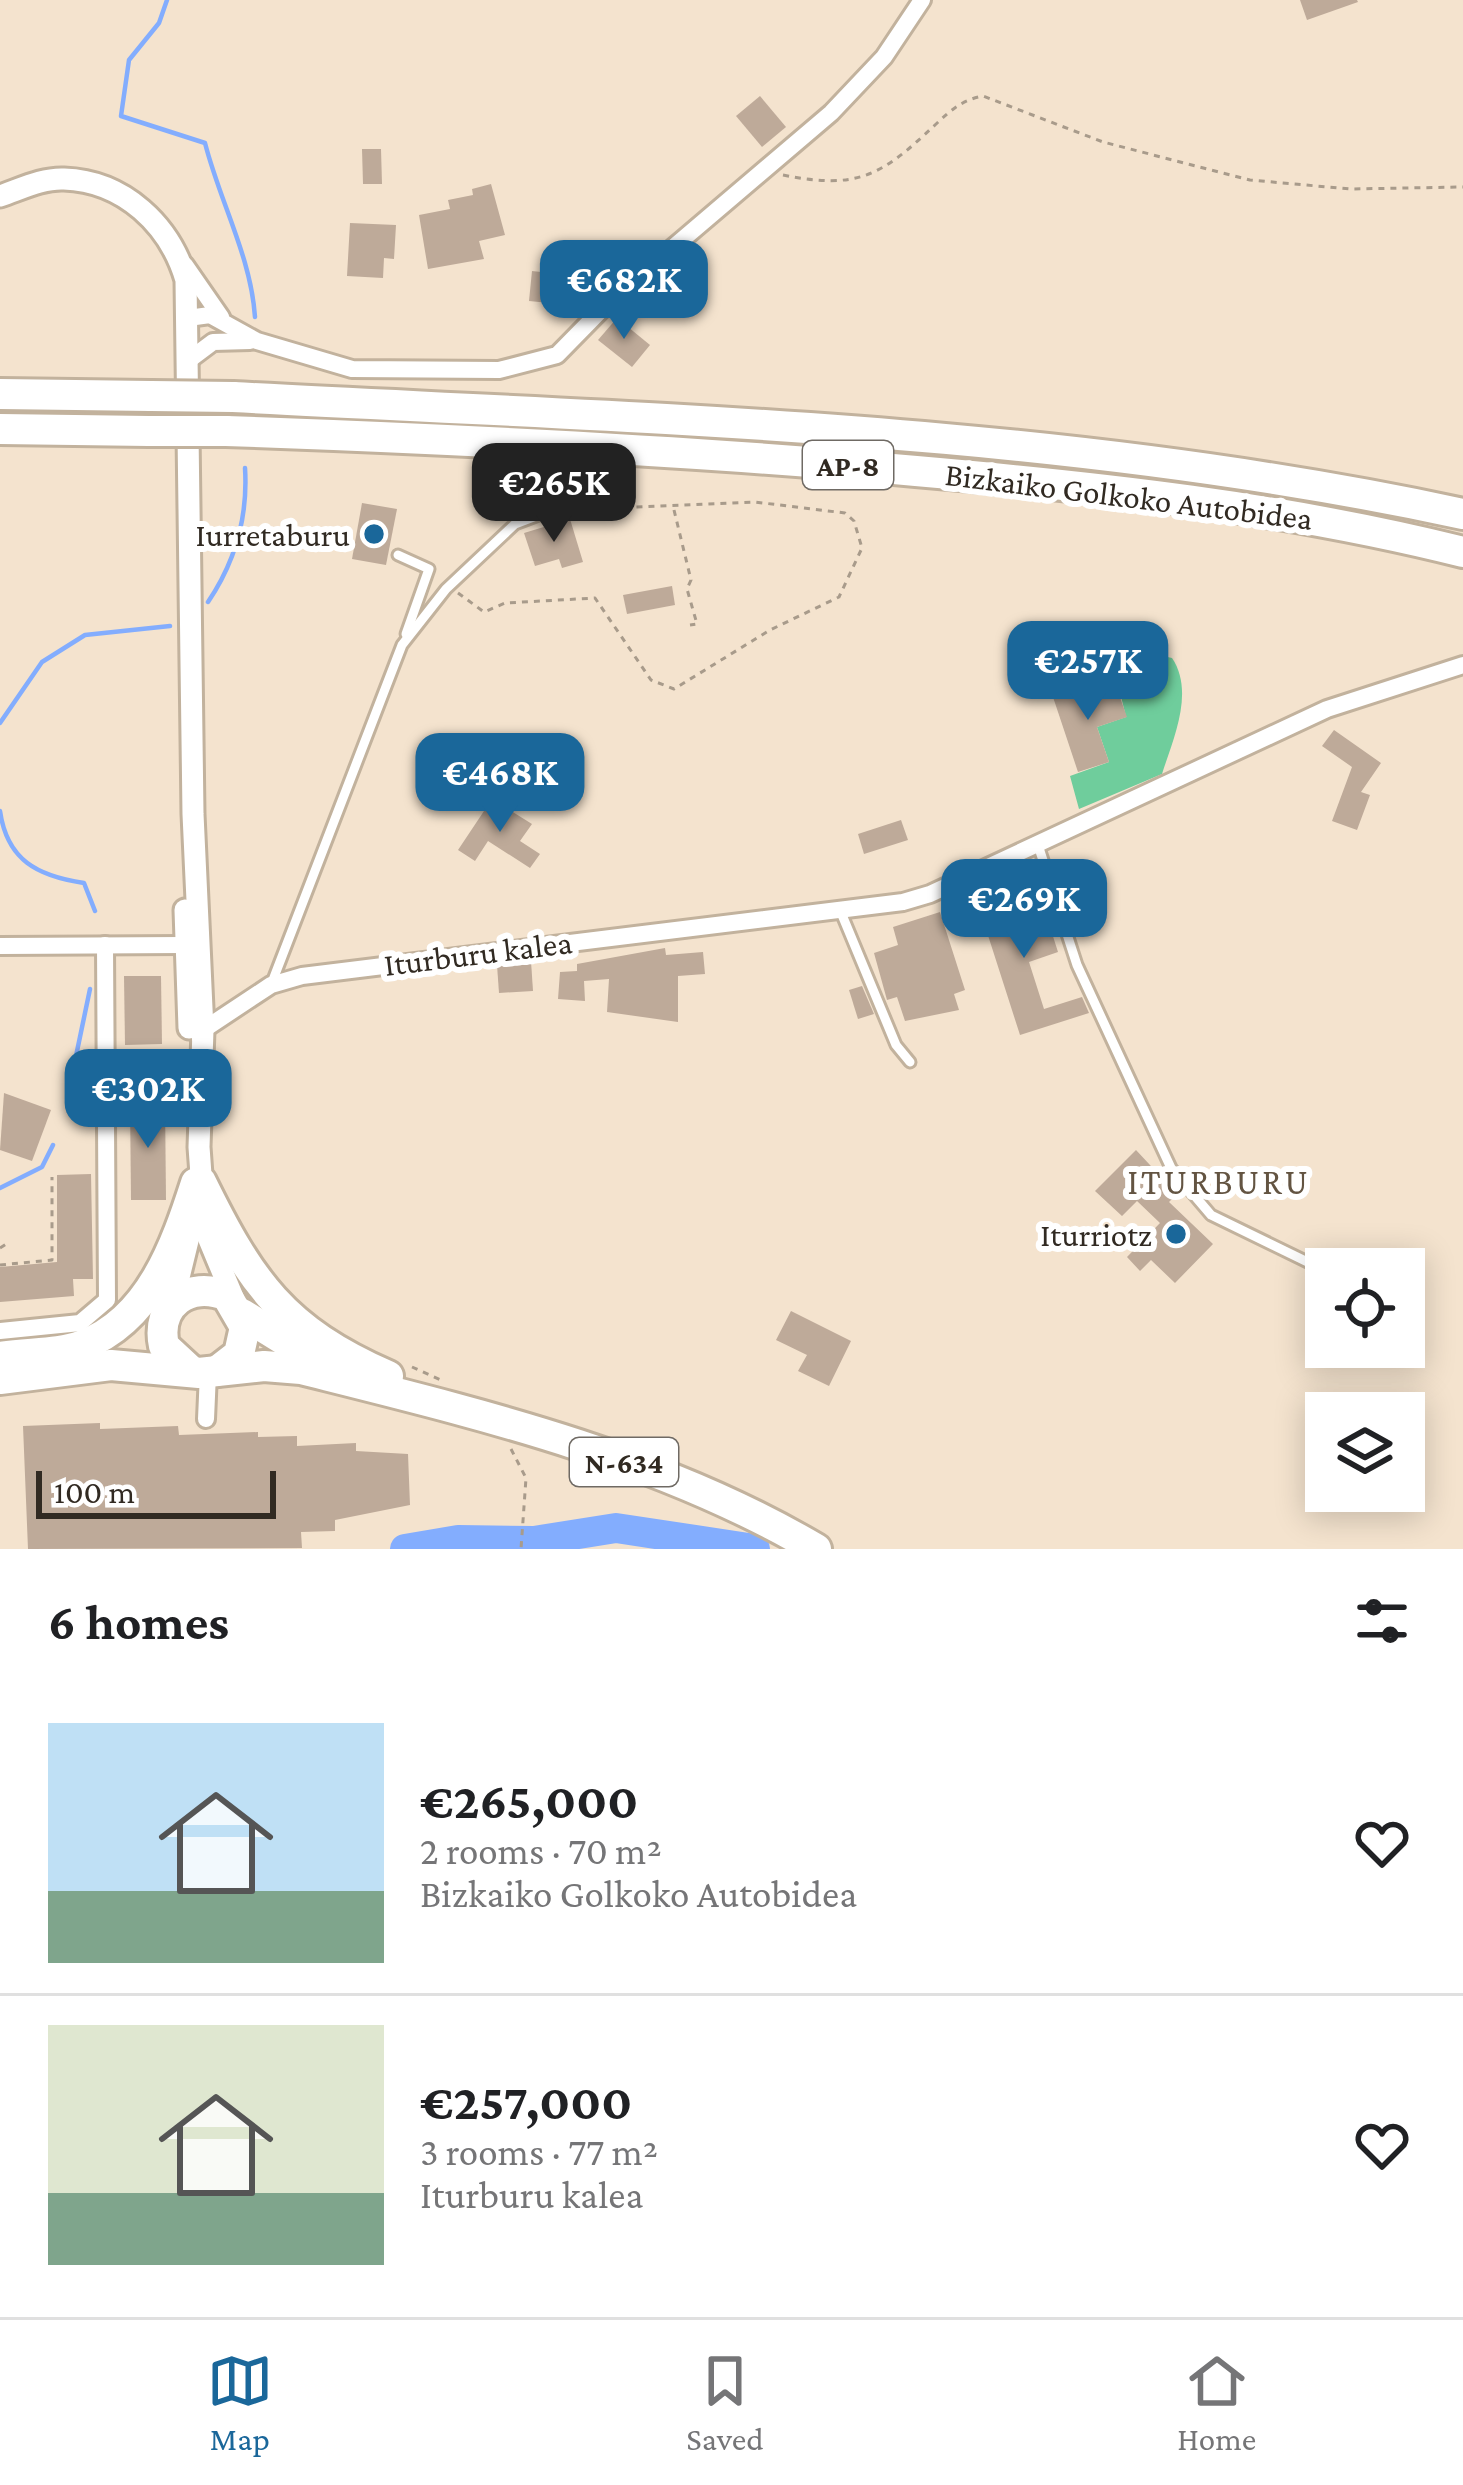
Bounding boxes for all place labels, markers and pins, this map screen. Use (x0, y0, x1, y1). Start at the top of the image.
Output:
pin: €682K (540, 240, 708, 342)
pin: €265K (470, 443, 638, 545)
place label: Iurretaburu (196, 516, 350, 553)
marker: Iurretaburu (361, 521, 387, 547)
pin: €257K (1004, 621, 1172, 723)
pin: €468K (416, 733, 584, 835)
pin: €269K (940, 859, 1108, 961)
pin: €302K (64, 1049, 232, 1151)
place label: Iturriotz (1040, 1216, 1152, 1253)
marker: Iturriotz (1163, 1221, 1189, 1247)

